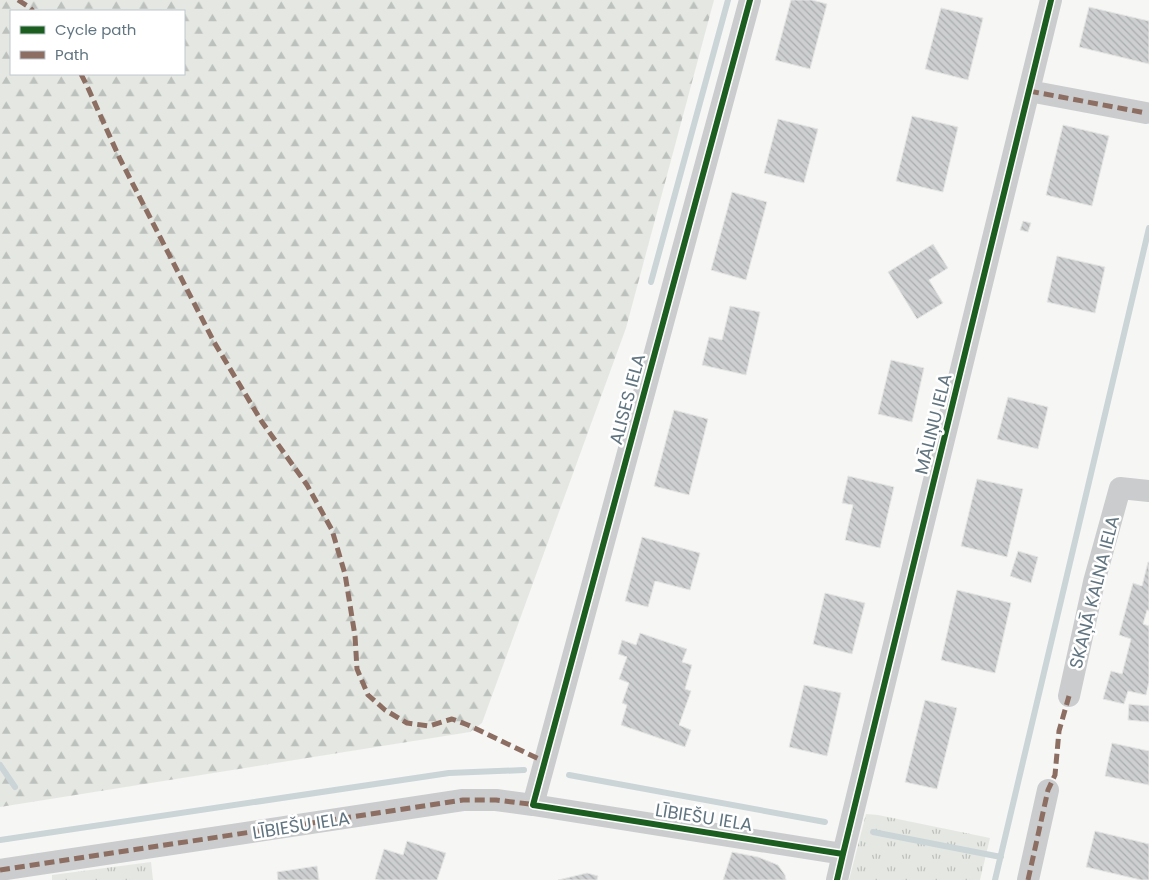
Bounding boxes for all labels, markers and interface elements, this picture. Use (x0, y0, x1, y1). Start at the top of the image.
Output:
legend (10, 10, 185, 75)
text: Cycle path (55, 19, 136, 40)
text: Path (55, 44, 89, 65)
street label: ALISES IELA (603, 351, 651, 447)
street label: MĀLIŅU IELA (908, 371, 958, 477)
street label: SKAŅĀ KALNA IELA (1063, 513, 1125, 671)
street label: LĪBIEŠU IELA (654, 797, 754, 837)
street label: LĪBIEŠU IELA (251, 805, 351, 845)

